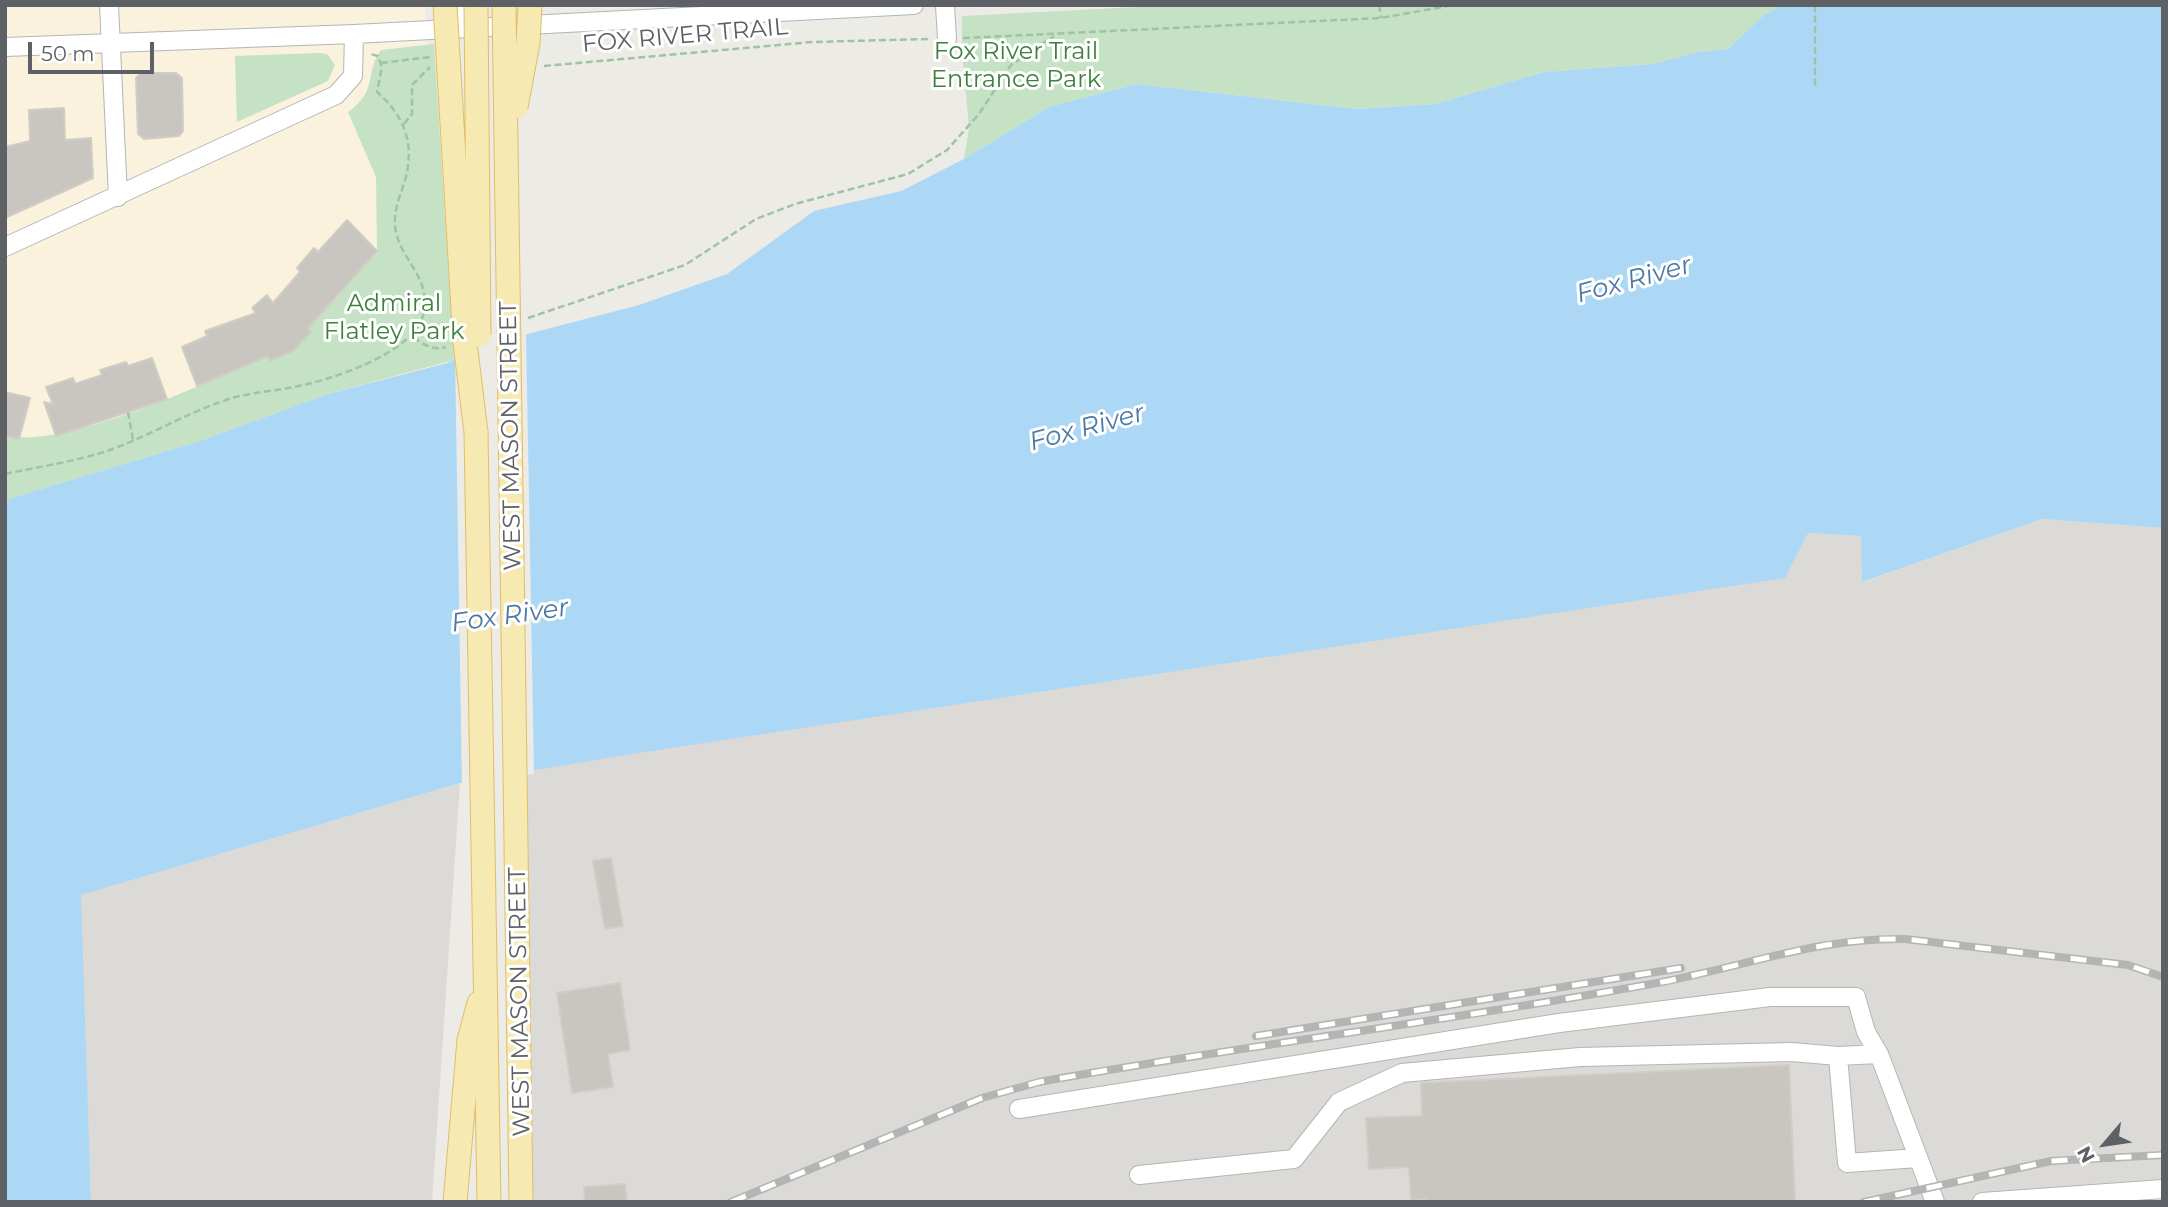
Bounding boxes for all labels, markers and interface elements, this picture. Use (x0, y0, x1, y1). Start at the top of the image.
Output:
street label: FOX RIVER TRAIL (581, 13, 789, 59)
scale bar (32, 28, 158, 72)
park label: Fox River Trail Entrance Park (931, 38, 1101, 94)
text: 50 m (41, 41, 95, 66)
water label: Fox River (1573, 250, 1695, 310)
park label: Admiral Flatley Park (324, 290, 464, 346)
street label: WEST MASON STREET (494, 301, 528, 571)
water label: Fox River (1026, 398, 1148, 458)
water label: Fox River (449, 592, 571, 640)
street label: WEST MASON STREET (503, 867, 537, 1137)
north arrow (2070, 1109, 2140, 1179)
text: N (2072, 1142, 2100, 1167)

